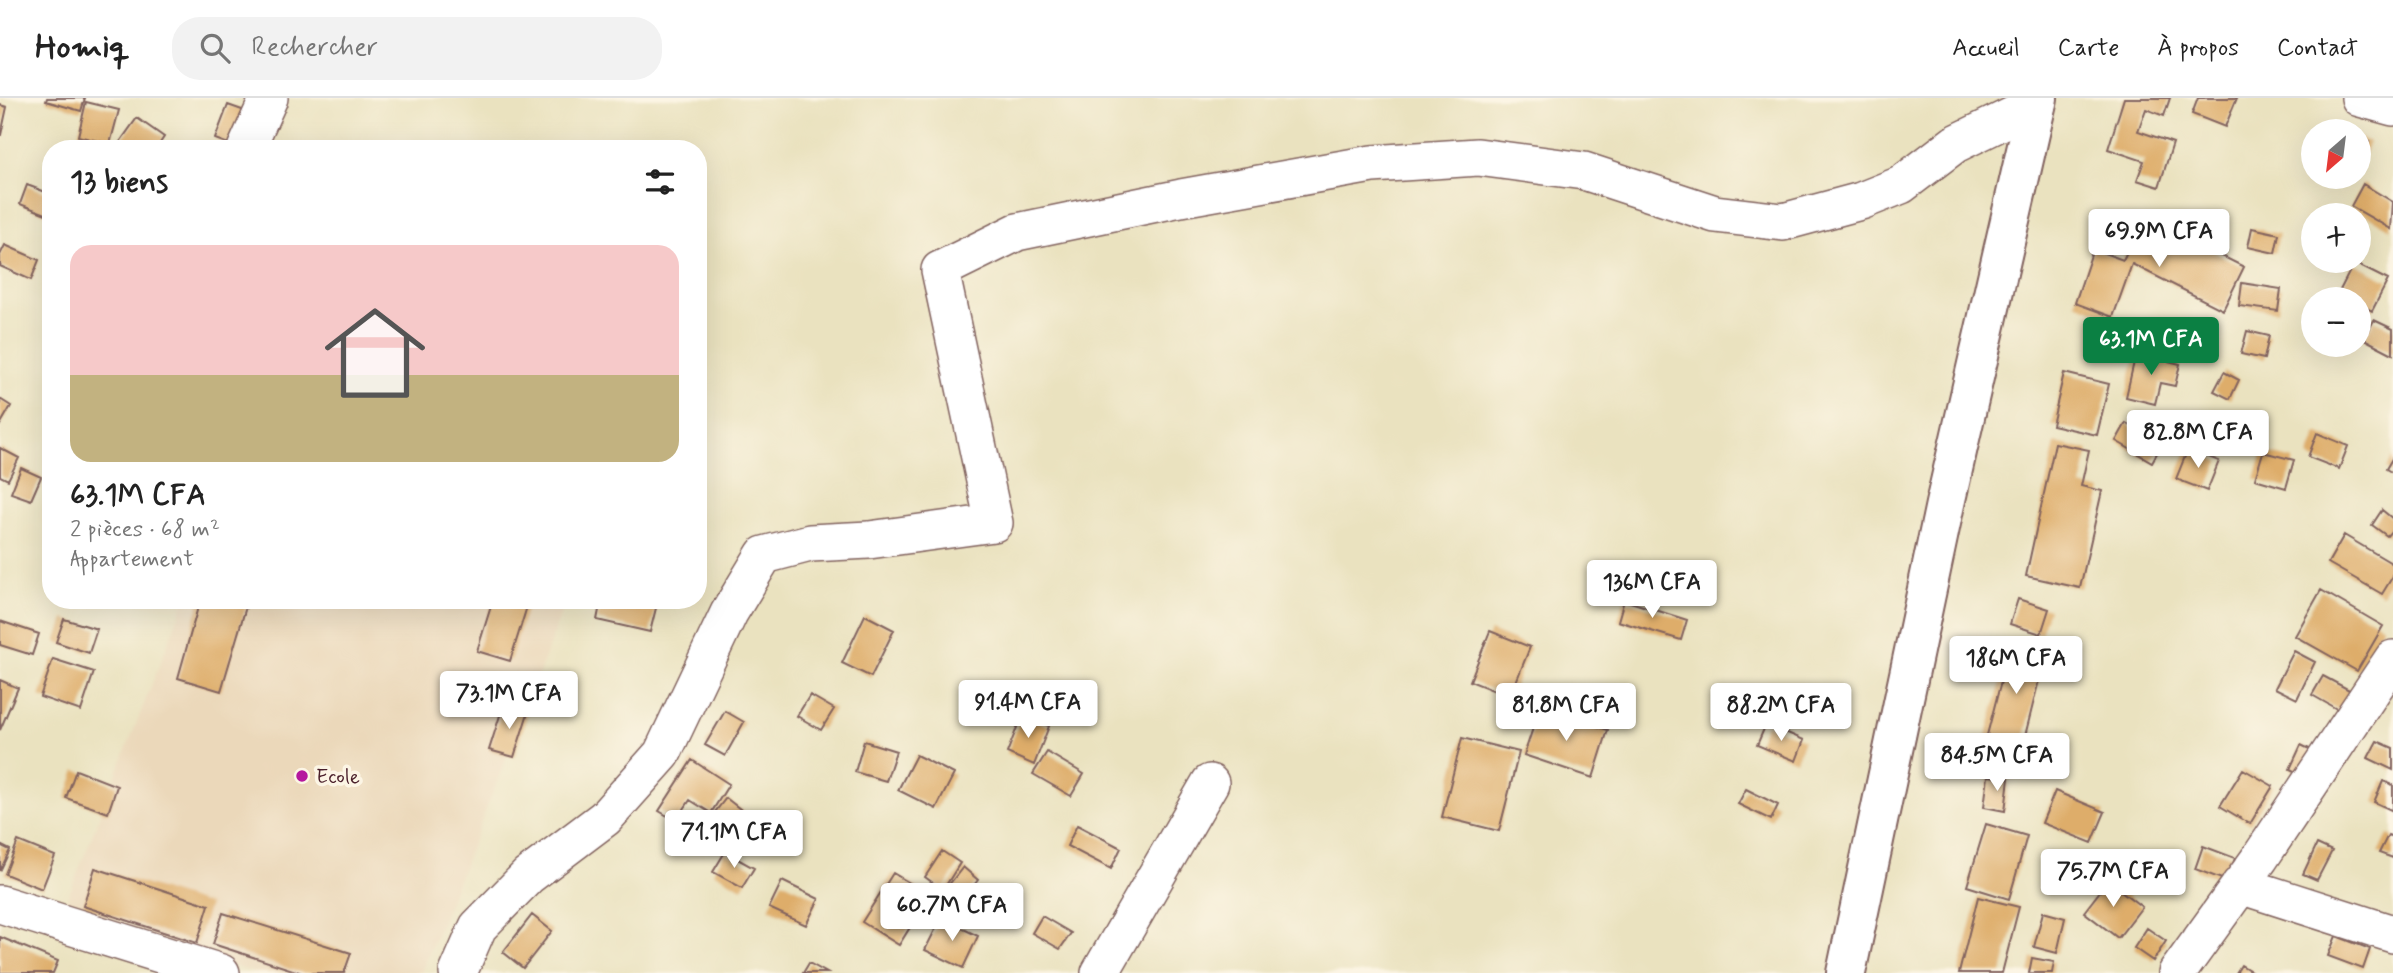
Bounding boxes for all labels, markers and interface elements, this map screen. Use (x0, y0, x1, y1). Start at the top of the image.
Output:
search box (172, 17, 662, 80)
text: Homiq (35, 26, 130, 70)
icon: search (196, 29, 234, 67)
text: Rechercher (252, 31, 378, 65)
text: Accueil (1952, 33, 2020, 64)
text: Carte (2058, 33, 2119, 64)
text: À propos (2157, 33, 2239, 64)
text: Contact (2277, 33, 2358, 64)
north arrow (2301, 119, 2371, 189)
map controls (2301, 119, 2371, 357)
text: 13 biens (70, 163, 168, 202)
icon: filters (641, 163, 679, 201)
button: + (2301, 203, 2371, 273)
pin: 69.9M CFA (2079, 209, 2239, 269)
text: 69.9M CFA (2104, 217, 2214, 247)
button: − (2301, 287, 2371, 357)
icon: home (312, 290, 438, 416)
pin: 63.1M CFA (2071, 317, 2231, 377)
text: 63.1M CFA (2099, 325, 2203, 355)
pin: 82.8M CFA (2118, 410, 2278, 470)
text: 82.8M CFA (2143, 418, 2253, 448)
text: 63.1M CFA (70, 476, 206, 515)
text: 2 pièces · 68 m² (70, 515, 220, 545)
text: Appartement (70, 545, 194, 575)
pin: 136M CFA (1580, 560, 1724, 620)
text: 136M CFA (1603, 568, 1701, 598)
pin: 186M CFA (1944, 636, 2088, 696)
text: 186M CFA (1965, 644, 2067, 674)
pin: 73.1M CFA (429, 672, 589, 731)
text: 73.1M CFA (456, 679, 562, 709)
pin: 91.4M CFA (948, 680, 1108, 740)
pin: 81.8M CFA (1486, 684, 1646, 743)
pin: 88.2M CFA (1701, 684, 1861, 743)
text: 91.4M CFA (975, 688, 1081, 718)
text: 81.8M CFA (1512, 691, 1620, 721)
text: 88.2M CFA (1726, 691, 1836, 721)
pin: 84.5M CFA (1917, 734, 2077, 793)
text: 84.5M CFA (1940, 741, 2054, 771)
place label: Ecole (316, 763, 360, 791)
marker: Ecole (294, 768, 310, 784)
pin: 71.1M CFA (654, 810, 814, 870)
text: 71.1M CFA (681, 818, 787, 848)
pin: 75.7M CFA (2033, 850, 2193, 909)
text: 75.7M CFA (2057, 857, 2169, 887)
pin: 60.7M CFA (872, 884, 1032, 943)
text: 60.7M CFA (896, 891, 1008, 921)

